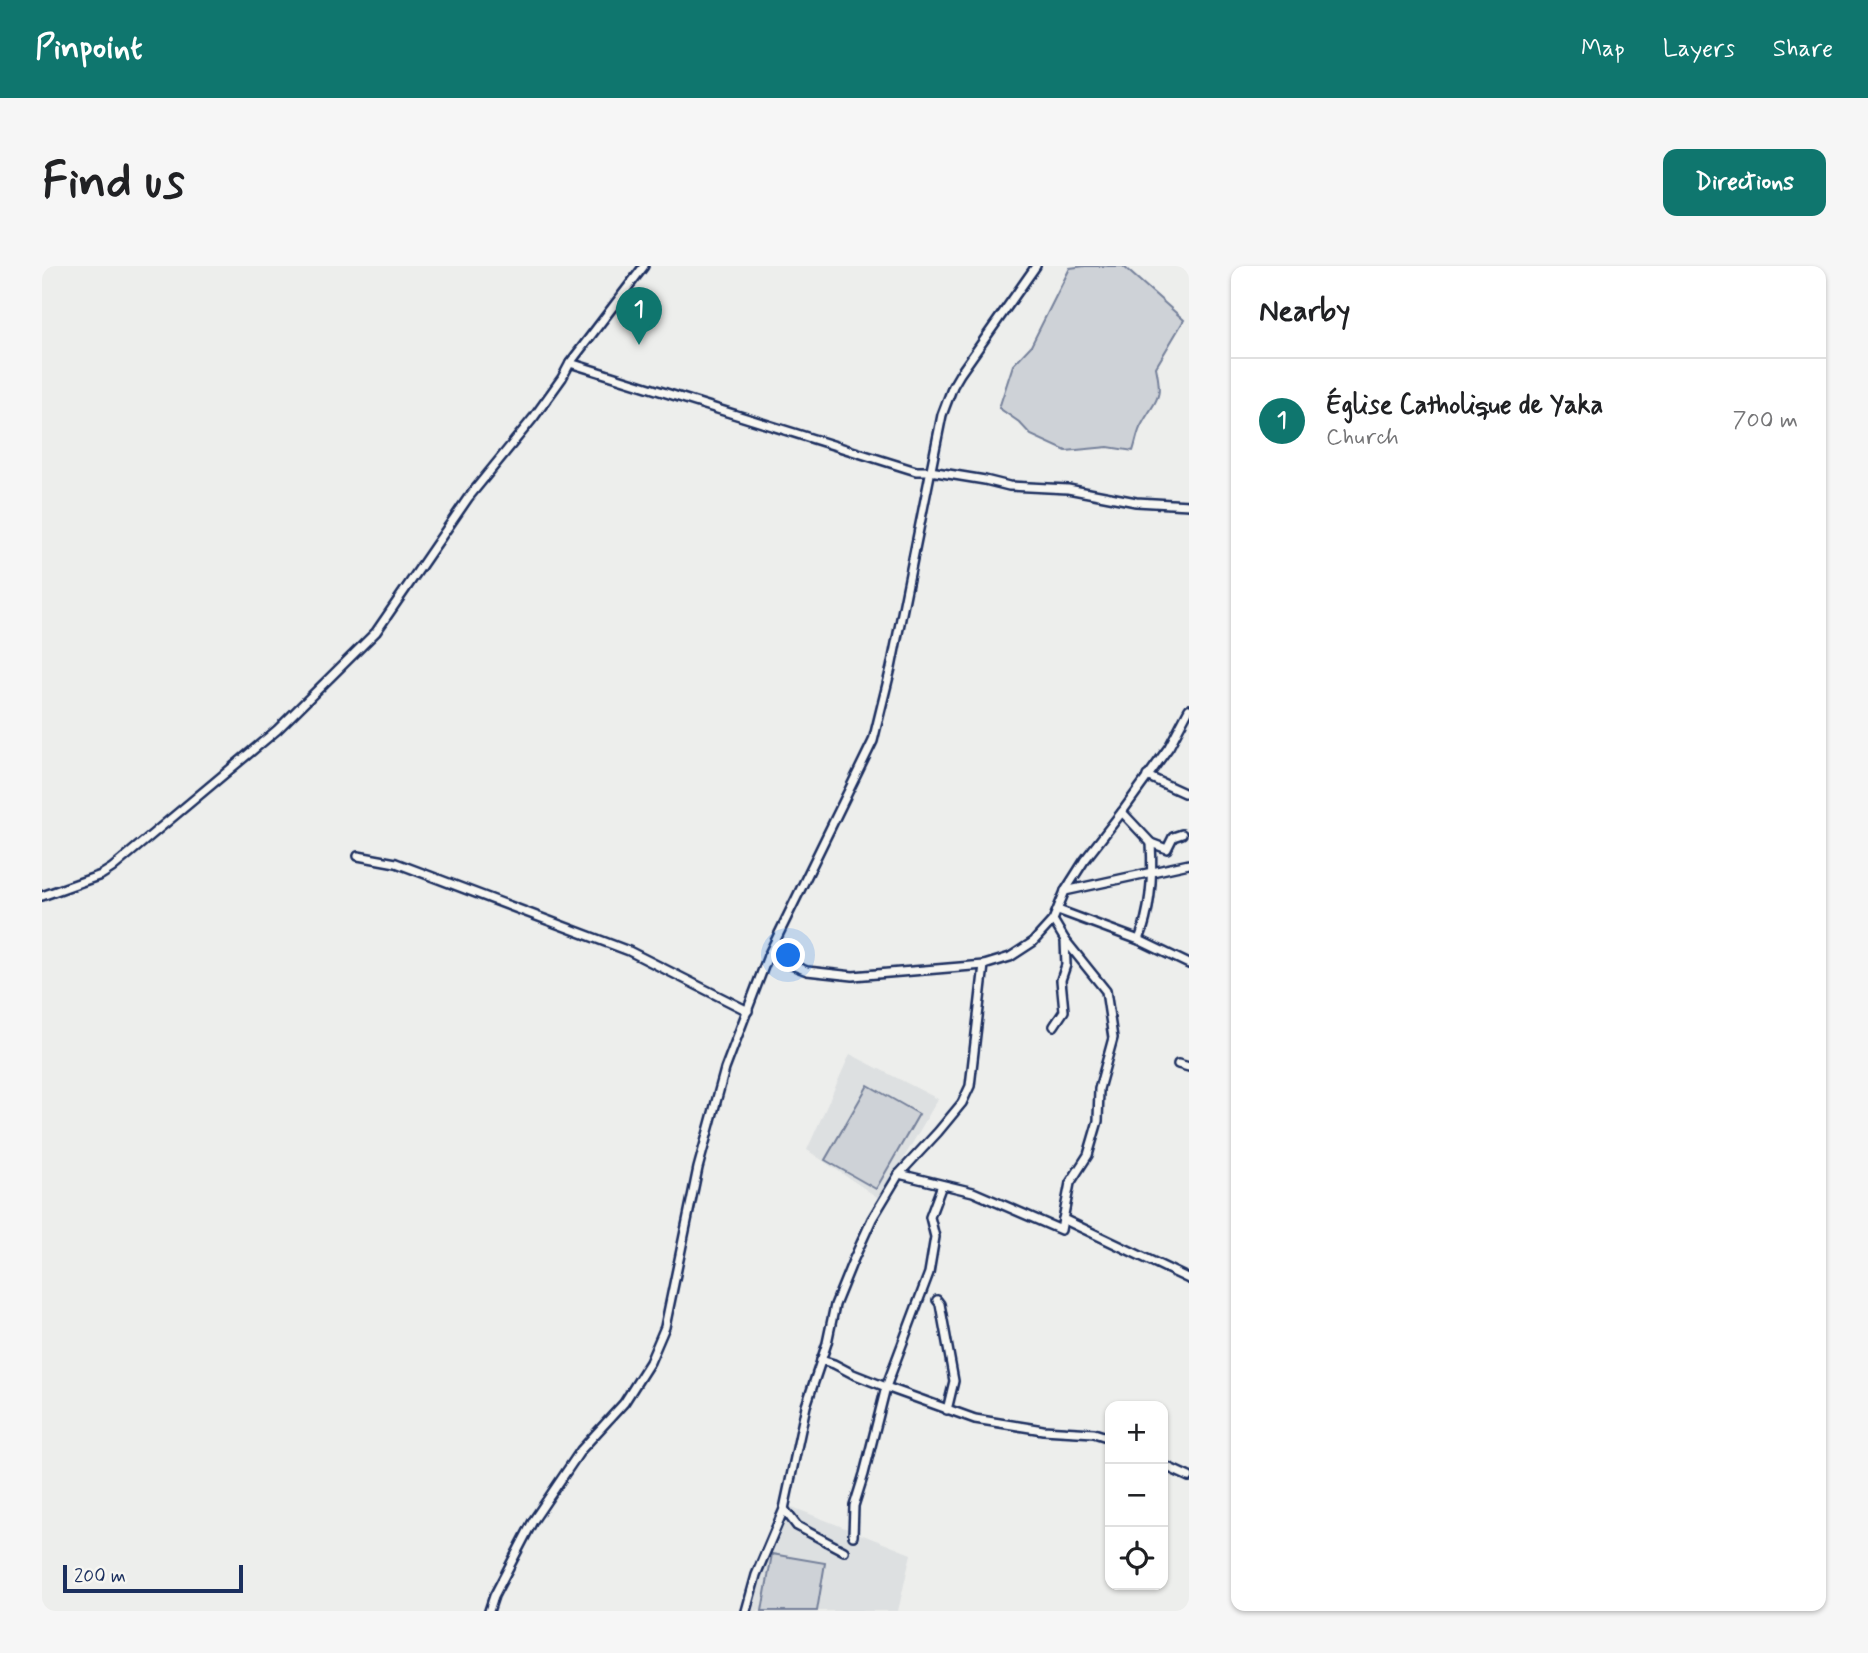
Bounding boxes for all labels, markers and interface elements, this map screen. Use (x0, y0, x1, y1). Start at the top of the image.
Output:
text: Pinpoint (35, 27, 143, 71)
text: Map (1581, 34, 1625, 65)
text: Layers (1663, 34, 1735, 65)
text: Share (1773, 34, 1833, 65)
button: Directions (1663, 149, 1826, 216)
text: Find us (42, 150, 185, 215)
pin: 1 (616, 287, 662, 345)
text: Nearby (1259, 292, 1350, 331)
text: Église Catholique de Yaka (1326, 389, 1603, 423)
text: 1 (1277, 406, 1287, 436)
text: 700 m (1733, 406, 1798, 436)
text: Church (1326, 423, 1399, 453)
your location (771, 938, 805, 972)
map controls (1105, 1401, 1168, 1590)
button: + (1105, 1401, 1168, 1464)
button: − (1105, 1464, 1168, 1527)
button: locate (1105, 1527, 1168, 1590)
scale bar (63, 1562, 243, 1594)
text: 200 m (74, 1564, 126, 1589)

